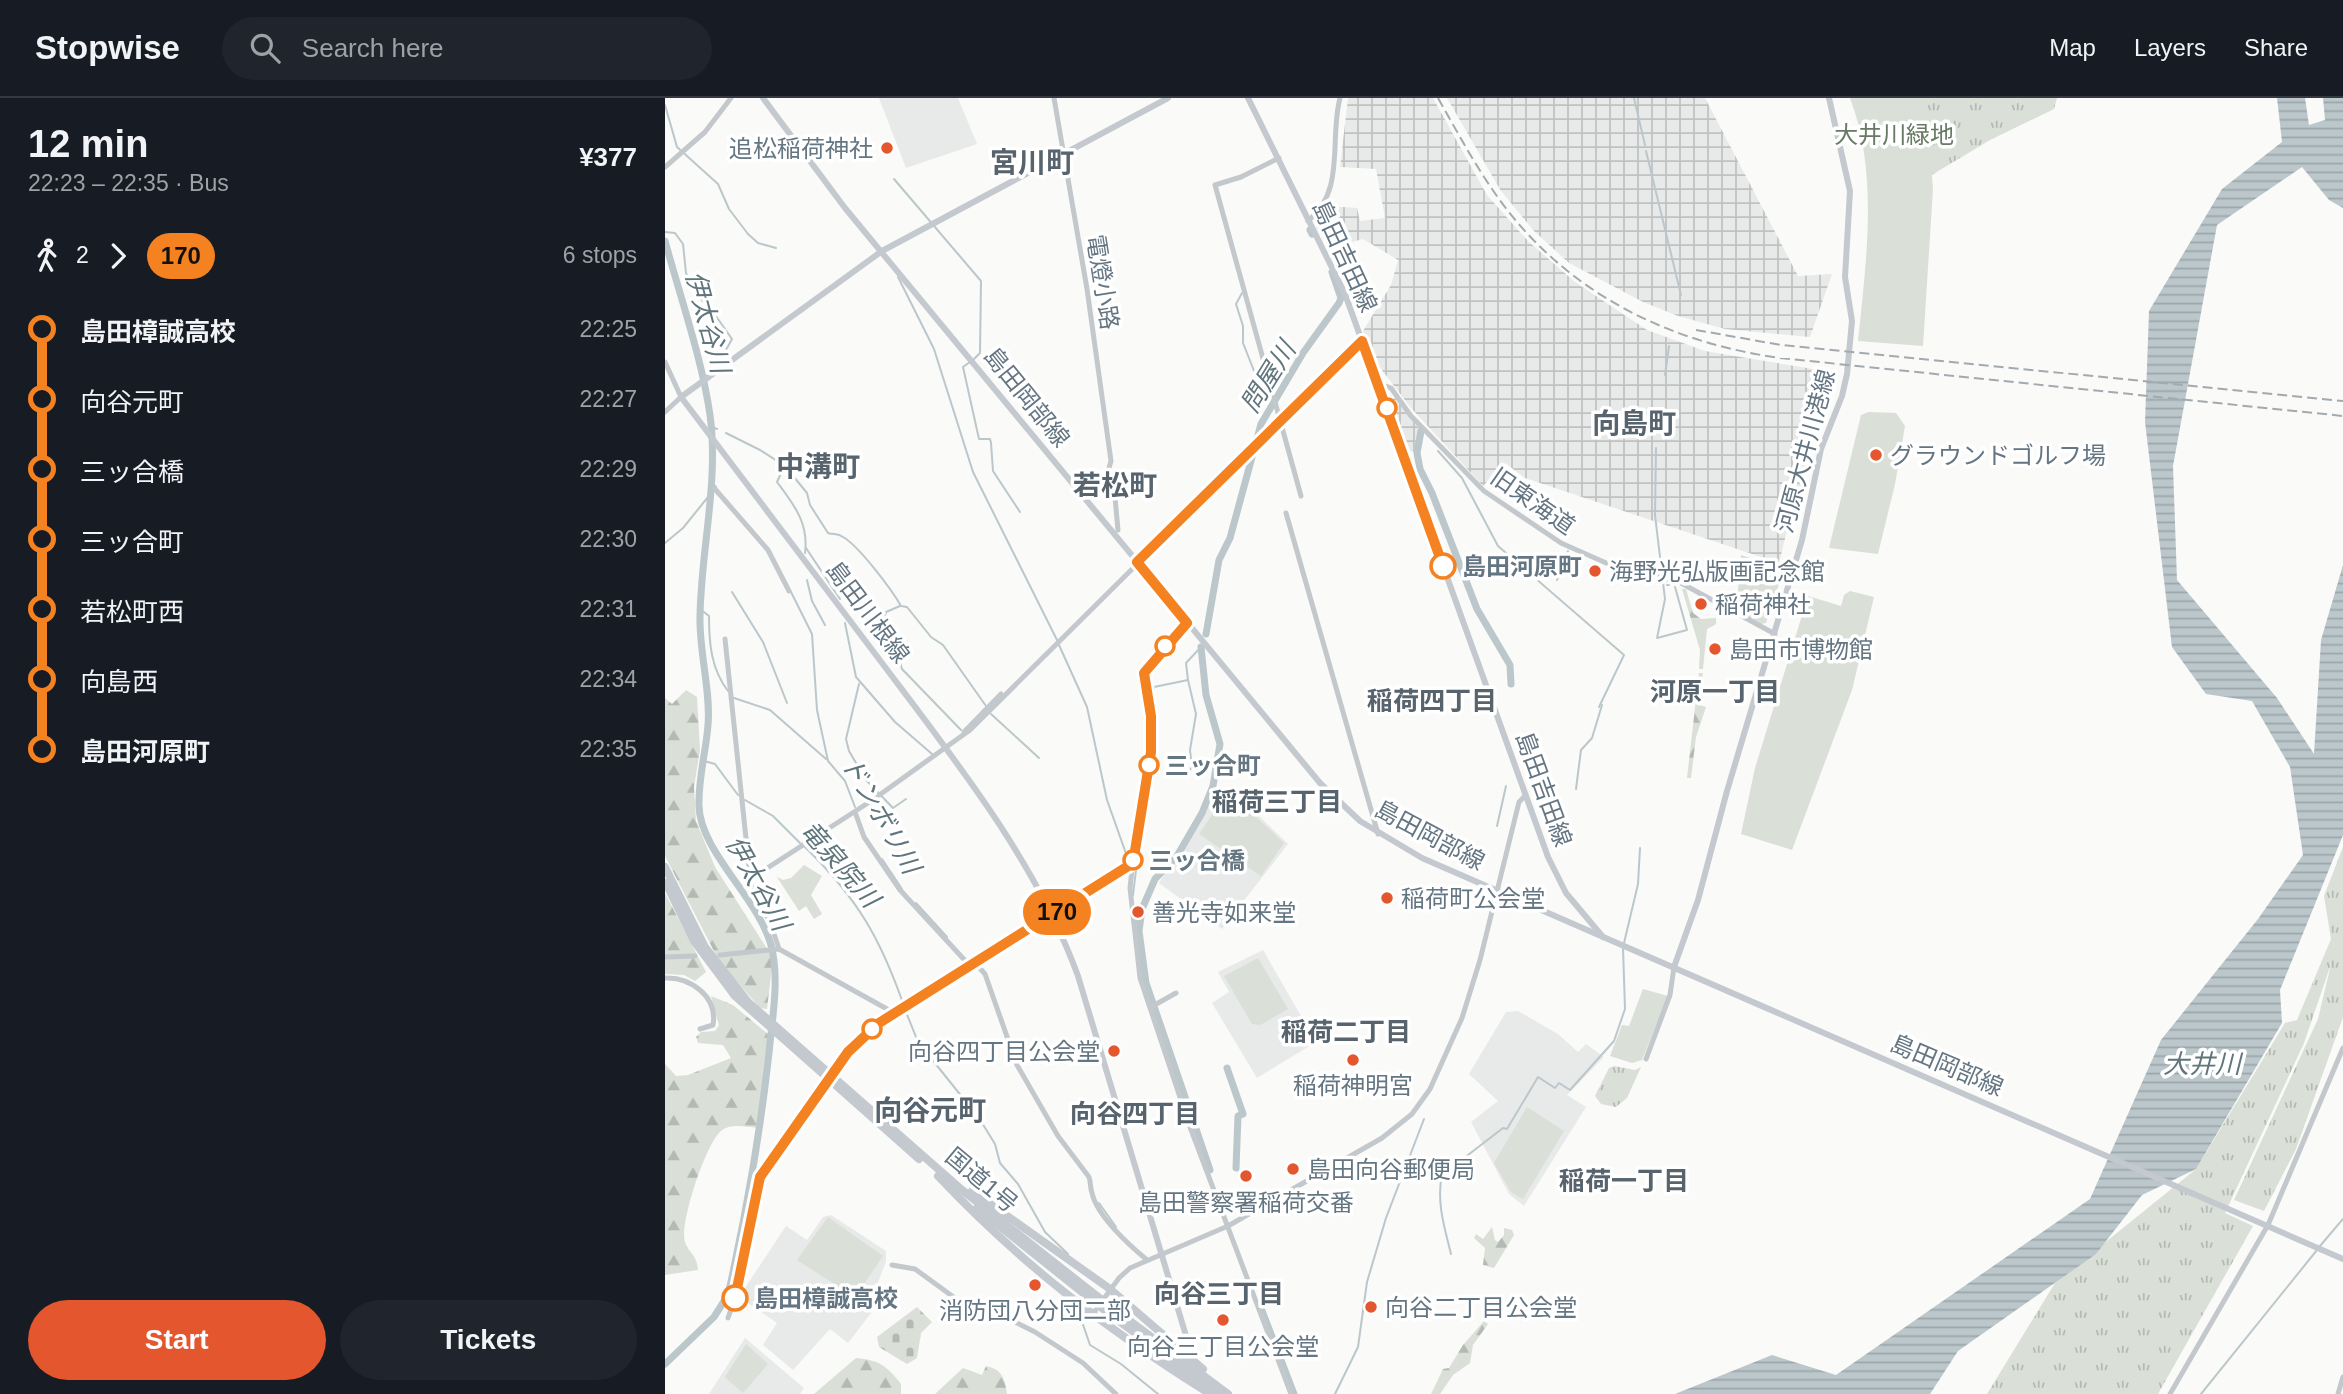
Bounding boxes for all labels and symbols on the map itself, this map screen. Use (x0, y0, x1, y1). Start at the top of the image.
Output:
park label: 大井川緑地 (1834, 121, 1954, 148)
place label: 追松稲荷神社 (729, 135, 873, 162)
marker: 追松稲荷神社 (879, 140, 895, 156)
district label: 宮川町 (990, 147, 1074, 178)
street label: 島田吉田線 (1307, 196, 1383, 316)
street label: 電燈小路 (1082, 232, 1124, 332)
water label: 伊太谷川 (680, 268, 737, 379)
water label: 問屋川 (1235, 333, 1303, 418)
street label: 島田岡部線 (979, 342, 1075, 452)
street label: 河原大井川港線 (1770, 366, 1840, 536)
unlabelled marker (1377, 398, 1397, 418)
district label: 向島町 (1592, 408, 1676, 439)
place label: グラウンドゴルフ場 (1890, 442, 2106, 469)
marker: グラウンドゴルフ場 (1868, 447, 1884, 463)
district label: 中溝町 (776, 451, 860, 482)
street label: 旧東海道 (1486, 462, 1580, 540)
district label: 若松町 (1073, 470, 1157, 501)
marker: 島田河原町 (1430, 553, 1456, 579)
place label: 島田河原町 (1462, 553, 1582, 580)
street label: 島田川根線 (821, 556, 915, 668)
place label: 海野光弘版画記念館 (1609, 558, 1825, 585)
marker: 海野光弘版画記念館 (1587, 563, 1603, 579)
place label: 稲荷神社 (1715, 591, 1811, 618)
marker: 稲荷神社 (1693, 596, 1709, 612)
unlabelled marker (1155, 636, 1175, 656)
place label: 島田市博物館 (1729, 636, 1873, 663)
marker: 島田市博物館 (1707, 641, 1723, 657)
district label: 河原一丁目 (1650, 677, 1780, 707)
district label: 稲荷四丁目 (1367, 686, 1497, 716)
street label: 島田吉田線 (1511, 728, 1577, 850)
water label: ドンボリ川 (836, 751, 928, 881)
place label: 三ッ合町 (1165, 752, 1261, 779)
marker: 三ッ合町 (1139, 755, 1159, 775)
district label: 稲荷三丁目 (1212, 787, 1342, 817)
street label: 島田岡部線 (1371, 795, 1489, 875)
water label: 竜泉院川 (795, 815, 887, 915)
water label: 伊太谷川 (720, 830, 798, 938)
place label: 三ッ合橋 (1149, 847, 1245, 874)
marker: 三ッ合橋 (1123, 850, 1143, 870)
place label: 稲荷町公会堂 (1401, 885, 1545, 912)
line badge: 170 (1017, 889, 1097, 935)
marker: 稲荷町公会堂 (1379, 890, 1395, 906)
place label: 善光寺如来堂 (1152, 899, 1296, 926)
marker: 善光寺如来堂 (1130, 904, 1146, 920)
district label: 稲荷二丁目 (1281, 1017, 1411, 1047)
unlabelled marker (862, 1019, 882, 1039)
street label: 島田岡部線 (1886, 1029, 2008, 1101)
place label: 向谷四丁目公会堂 (908, 1038, 1100, 1065)
marker: 向谷四丁目公会堂 (1106, 1043, 1122, 1059)
water label: 大井川 (2163, 1049, 2244, 1079)
marker: 稲荷神明宮 (1345, 1052, 1361, 1068)
place label: 稲荷神明宮 (1293, 1072, 1413, 1099)
district label: 向谷元町 (874, 1095, 986, 1126)
district label: 向谷四丁目 (1070, 1099, 1200, 1129)
street label: 国道1号 (941, 1142, 1023, 1218)
place label: 島田向谷郵便局 (1307, 1156, 1475, 1183)
marker: 島田向谷郵便局 (1285, 1161, 1301, 1177)
district label: 稲荷一丁目 (1559, 1166, 1689, 1196)
marker: 島田警察署稲荷交番 (1238, 1168, 1254, 1184)
place label: 島田警察署稲荷交番 (1138, 1189, 1354, 1216)
marker: 消防団八分団二部 (1027, 1277, 1043, 1293)
district label: 向谷三丁目 (1154, 1279, 1284, 1309)
marker: 島田樟誠高校 (722, 1285, 748, 1311)
place label: 島田樟誠高校 (754, 1285, 898, 1312)
place label: 向谷二丁目公会堂 (1385, 1294, 1577, 1321)
place label: 消防団八分団二部 (939, 1297, 1131, 1324)
marker: 向谷二丁目公会堂 (1363, 1299, 1379, 1315)
marker: 向谷三丁目公会堂 (1215, 1312, 1231, 1328)
place label: 向谷三丁目公会堂 (1127, 1333, 1319, 1360)

